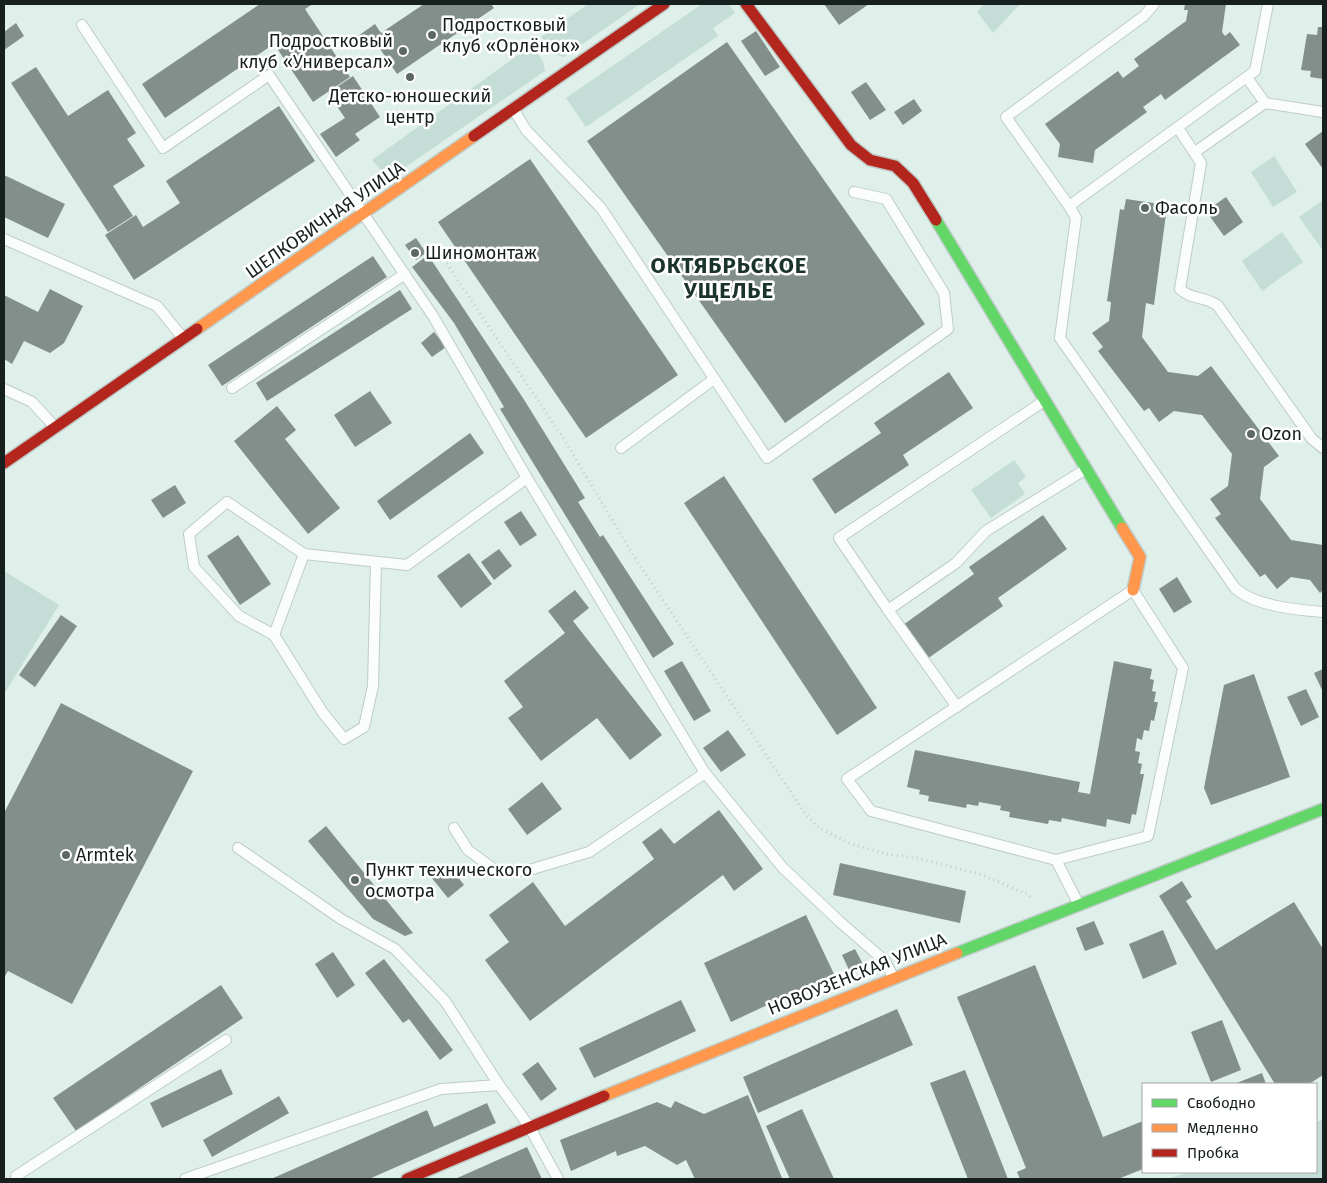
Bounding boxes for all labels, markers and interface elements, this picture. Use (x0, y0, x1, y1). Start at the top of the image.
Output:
place label: Подростковый клуб «Орлёнок» (442, 14, 580, 57)
marker: Подростковый клуб «Орлёнок» (426, 29, 438, 41)
place label: Подростковый клуб «Универсал» (239, 30, 393, 73)
marker: Подростковый клуб «Универсал» (397, 45, 409, 57)
marker: Детско-юношеский центр (404, 71, 416, 83)
place label: Детско-юношеский центр (328, 85, 491, 128)
street label: ШЕЛКОВИЧНАЯ УЛИЦА (241, 156, 409, 283)
place label: Фасоль (1155, 197, 1218, 219)
marker: Фасоль (1139, 202, 1151, 214)
place label: Шиномонтаж (425, 242, 537, 264)
marker: Шиномонтаж (409, 247, 421, 259)
district label: ОКТЯБРЬСКОЕ УЩЕЛЬЕ (651, 252, 807, 304)
place label: Ozon (1261, 423, 1302, 445)
marker: Ozon (1245, 428, 1257, 440)
place label: Armtek (76, 844, 135, 866)
marker: Armtek (60, 849, 72, 861)
place label: Пункт технического осмотра (365, 859, 532, 902)
marker: Пункт технического осмотра (349, 874, 361, 886)
street label: НОВОУЗЕНСКАЯ УЛИЦА (764, 928, 950, 1020)
legend (1142, 1083, 1317, 1173)
text: Свободно (1187, 1094, 1256, 1112)
text: Медленно (1187, 1119, 1259, 1137)
text: Пробка (1187, 1144, 1239, 1162)

